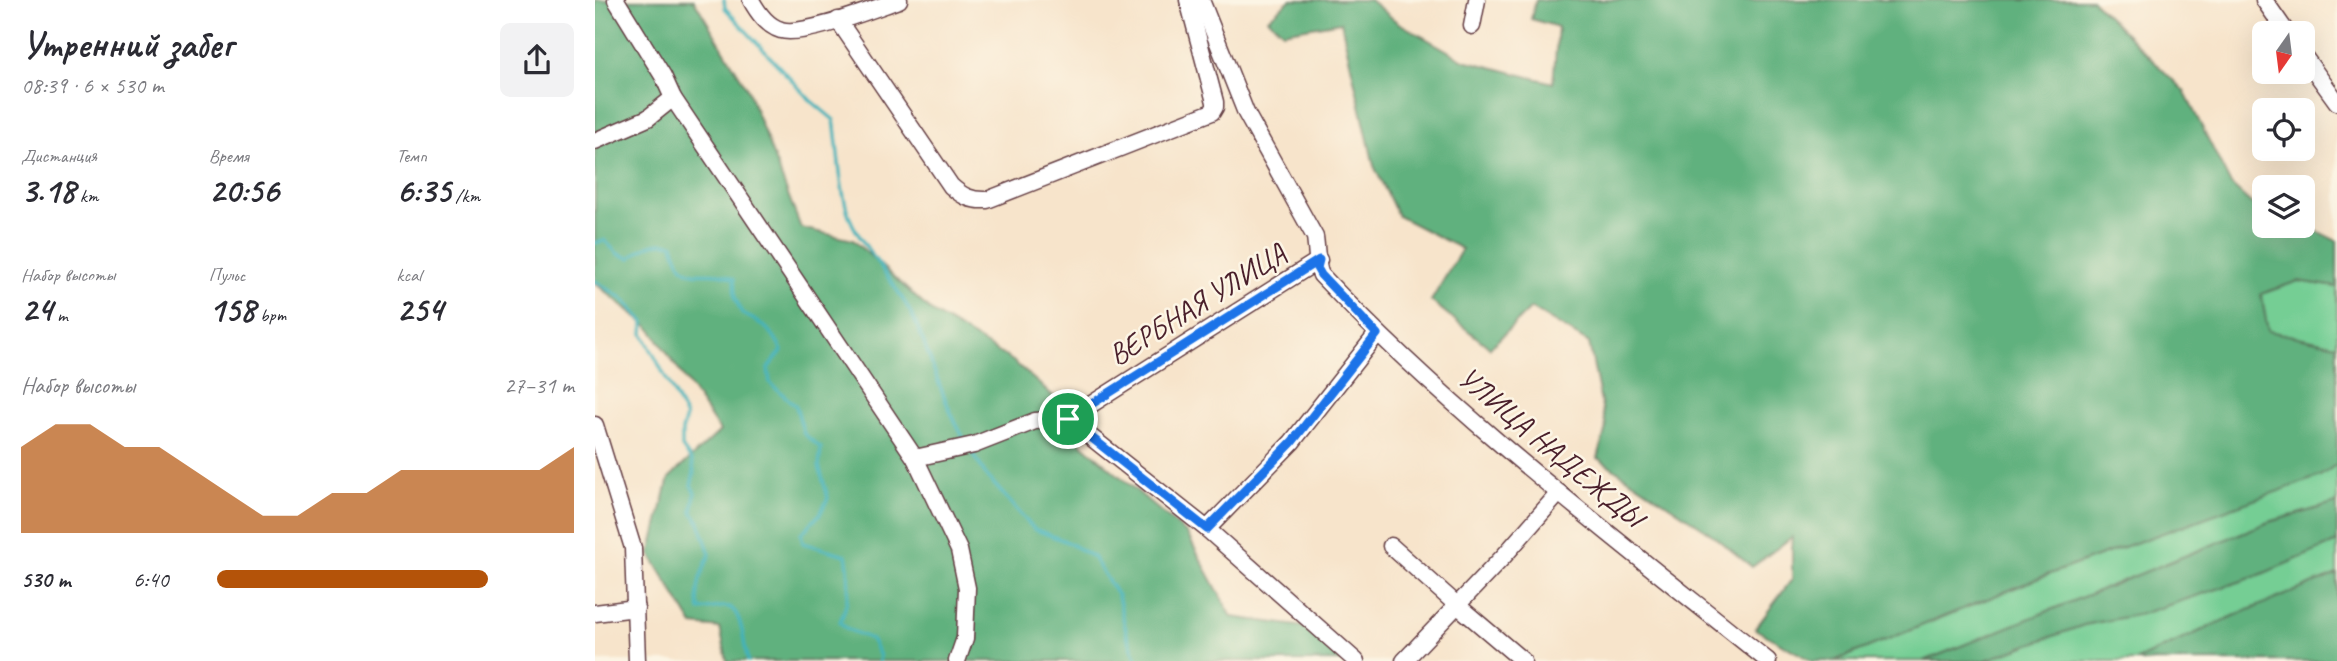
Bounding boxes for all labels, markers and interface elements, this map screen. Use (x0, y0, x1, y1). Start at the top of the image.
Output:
text: Утренний забег (21, 21, 233, 68)
north arrow (2252, 21, 2315, 84)
map controls (2252, 21, 2315, 238)
button: share (500, 23, 574, 97)
text: 08:39 · 6 × 530 m (21, 71, 164, 100)
button: locate (2252, 98, 2315, 161)
text: Дистанция (21, 144, 97, 168)
text: Время (209, 144, 249, 168)
text: Темп (396, 144, 427, 168)
text: 3.18 (21, 168, 75, 213)
text: 20:56 (209, 168, 279, 213)
text: 6:35 (396, 168, 451, 213)
button: layers (2252, 175, 2315, 238)
text: km (75, 184, 98, 208)
text: /km (451, 184, 480, 208)
street label: ВЕРБНАЯ УЛИЦА (1101, 234, 1294, 374)
text: Набор высоты (21, 263, 115, 287)
text: Пульс (209, 263, 245, 287)
text: kcal (396, 263, 421, 287)
text: 24 (21, 287, 53, 332)
text: 158 (209, 287, 255, 332)
text: 254 (396, 287, 443, 332)
text: m (53, 303, 68, 327)
text: bpm (255, 303, 286, 327)
street label: УЛИЦА НАДЕЖДЫ (1451, 358, 1655, 539)
text: Набор высоты (21, 371, 135, 400)
text: 27–31 m (504, 371, 574, 400)
pin (1038, 389, 1098, 449)
icon: arrive (1049, 400, 1087, 438)
text: 530 m (21, 565, 70, 594)
text: 6:40 (133, 565, 169, 594)

